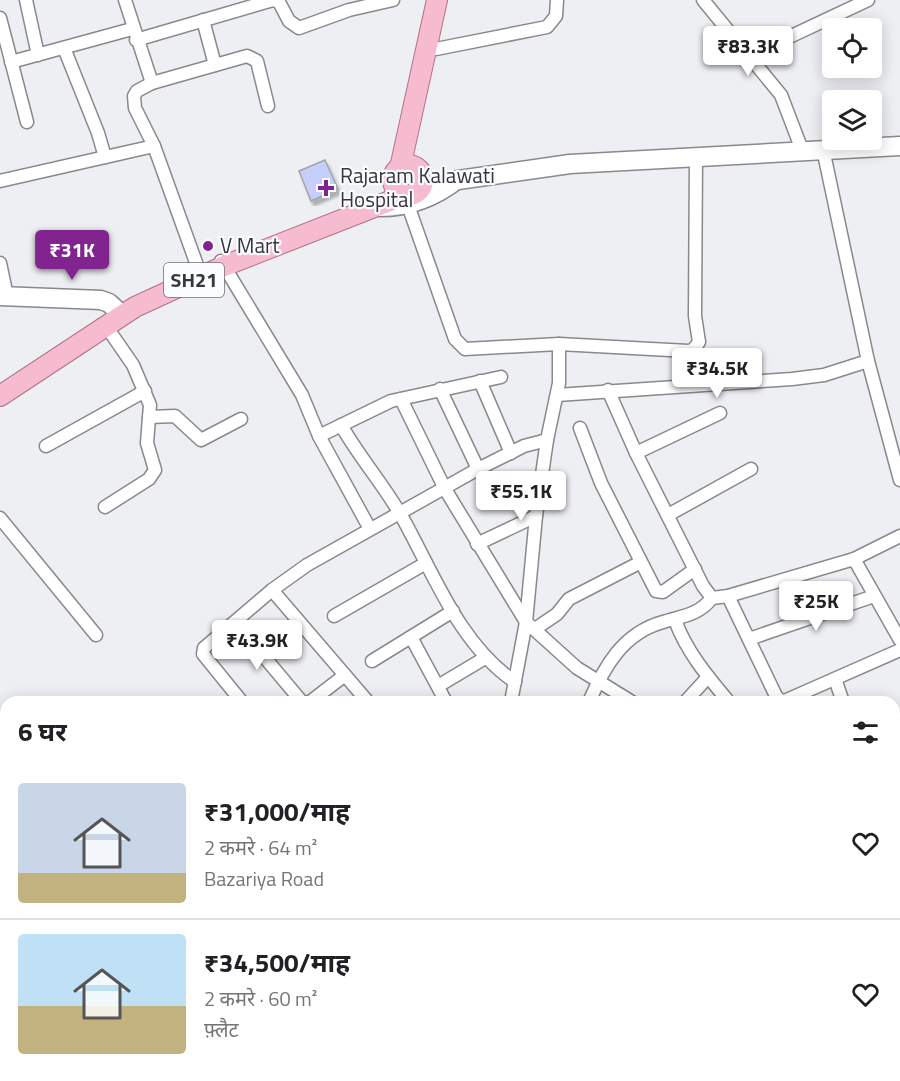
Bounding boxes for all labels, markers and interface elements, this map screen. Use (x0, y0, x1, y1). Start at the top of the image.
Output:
map controls (822, 18, 882, 150)
button: locate (822, 18, 882, 78)
pin: ₹83.3K (699, 26, 797, 77)
text: ₹83.3K (717, 30, 779, 61)
button: layers (822, 90, 882, 150)
place label: Rajaram Kalawati Hospital (340, 159, 495, 215)
marker: Rajaram Kalawati Hospital (317, 179, 335, 197)
place label: V Mart (220, 229, 280, 261)
pin: ₹31K (36, 230, 108, 281)
text: ₹31K (49, 234, 95, 265)
marker: V Mart (201, 239, 215, 253)
road number: SH21 (164, 263, 224, 297)
pin: ₹34.5K (668, 348, 766, 399)
text: ₹34.5K (686, 352, 748, 383)
pin: ₹55.1K (472, 471, 570, 522)
text: ₹55.1K (490, 475, 552, 506)
pin: ₹25K (780, 581, 852, 632)
text: ₹25K (793, 585, 839, 616)
pin: ₹43.9K (208, 620, 306, 671)
text: ₹43.9K (226, 624, 288, 655)
text: 6 घर (18, 712, 67, 751)
icon: filters (849, 716, 882, 749)
text: ₹31,000/माह (204, 792, 350, 831)
icon: home (66, 807, 138, 879)
icon: heart (849, 827, 882, 860)
text: 2 कमरे · 64 m² (204, 832, 317, 863)
text: Bazariya Road (204, 863, 324, 894)
text: ₹34,500/माह (204, 943, 350, 982)
icon: home (66, 958, 138, 1030)
icon: heart (849, 978, 882, 1011)
text: 2 कमरे · 60 m² (204, 983, 317, 1014)
text: फ़्लैट (204, 1014, 239, 1045)

